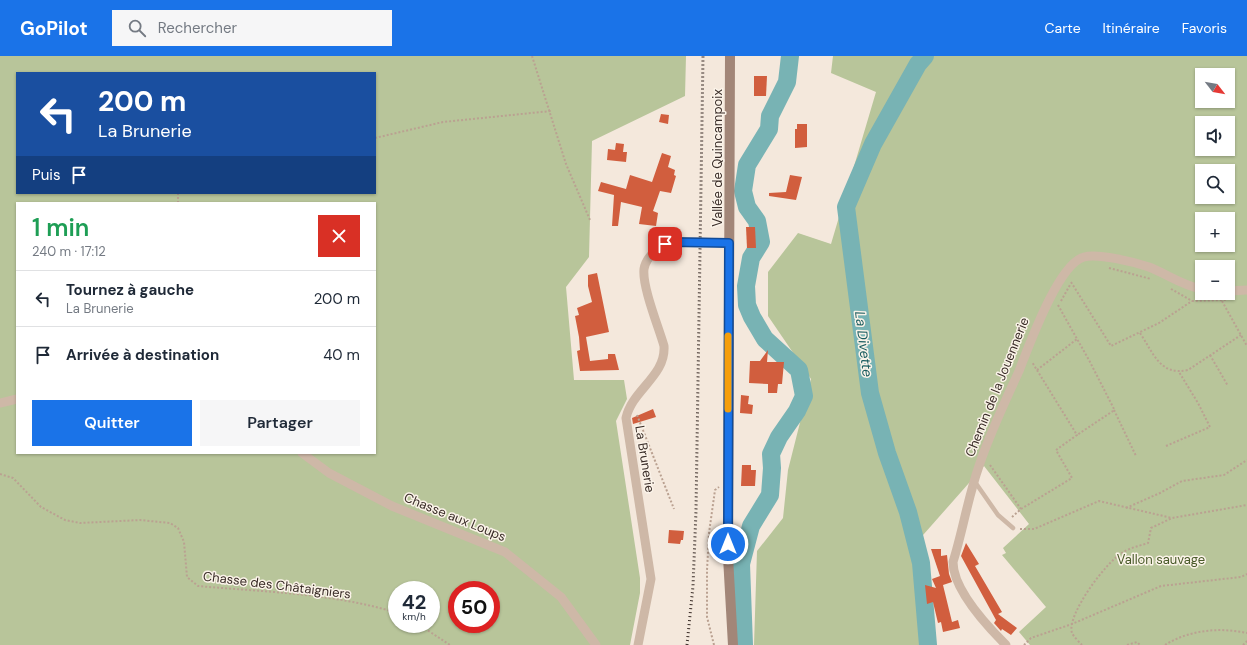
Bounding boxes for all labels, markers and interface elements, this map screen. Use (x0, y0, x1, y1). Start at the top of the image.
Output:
search box (112, 10, 392, 46)
text: GoPilot (20, 16, 88, 41)
icon: search (126, 17, 148, 39)
text: Rechercher (158, 18, 237, 38)
text: Carte (1045, 19, 1081, 37)
text: Itinéraire (1103, 19, 1160, 37)
text: Favoris (1182, 19, 1227, 37)
north arrow (1195, 68, 1235, 108)
map controls (1195, 68, 1235, 300)
text: 200 m (98, 83, 186, 120)
icon: left (32, 88, 84, 140)
street label: Vallée de Quincampoix (709, 89, 726, 227)
button: sound (1195, 116, 1235, 156)
text: La Brunerie (98, 119, 192, 143)
icon: arrive (68, 164, 90, 186)
button: search (1195, 164, 1235, 204)
text: Puis (32, 165, 60, 185)
text: 1 min (32, 212, 89, 243)
button: + (1195, 212, 1235, 252)
button: close (318, 215, 360, 257)
pin (648, 227, 682, 261)
icon: arrive (654, 233, 676, 255)
text: 240 m · 17:12 (32, 243, 106, 260)
button: − (1195, 260, 1235, 300)
text: Tournez à gauche (66, 280, 194, 300)
icon: left (32, 288, 54, 310)
text: 200 m (314, 289, 360, 309)
text: La Brunerie (66, 300, 134, 317)
water label: La Divette (851, 310, 877, 378)
street label: Chemin de la Jouennerie (961, 315, 1033, 459)
icon: arrive (32, 344, 54, 366)
text: Arrivée à destination (66, 345, 219, 365)
text: 40 m (323, 345, 360, 365)
button: Quitter (32, 400, 192, 446)
button: Partager (200, 400, 360, 446)
street label: La Brunerie (631, 424, 659, 494)
street label: Chasse aux Loups (401, 489, 509, 545)
position arrow (707, 523, 749, 565)
park label: Vallon sauvage (1117, 551, 1205, 568)
street label: Chasse des Châtaigniers (202, 567, 352, 603)
speed limit sign: 50 (448, 581, 500, 633)
text: 42 (402, 589, 426, 615)
text: km/h (402, 610, 426, 623)

